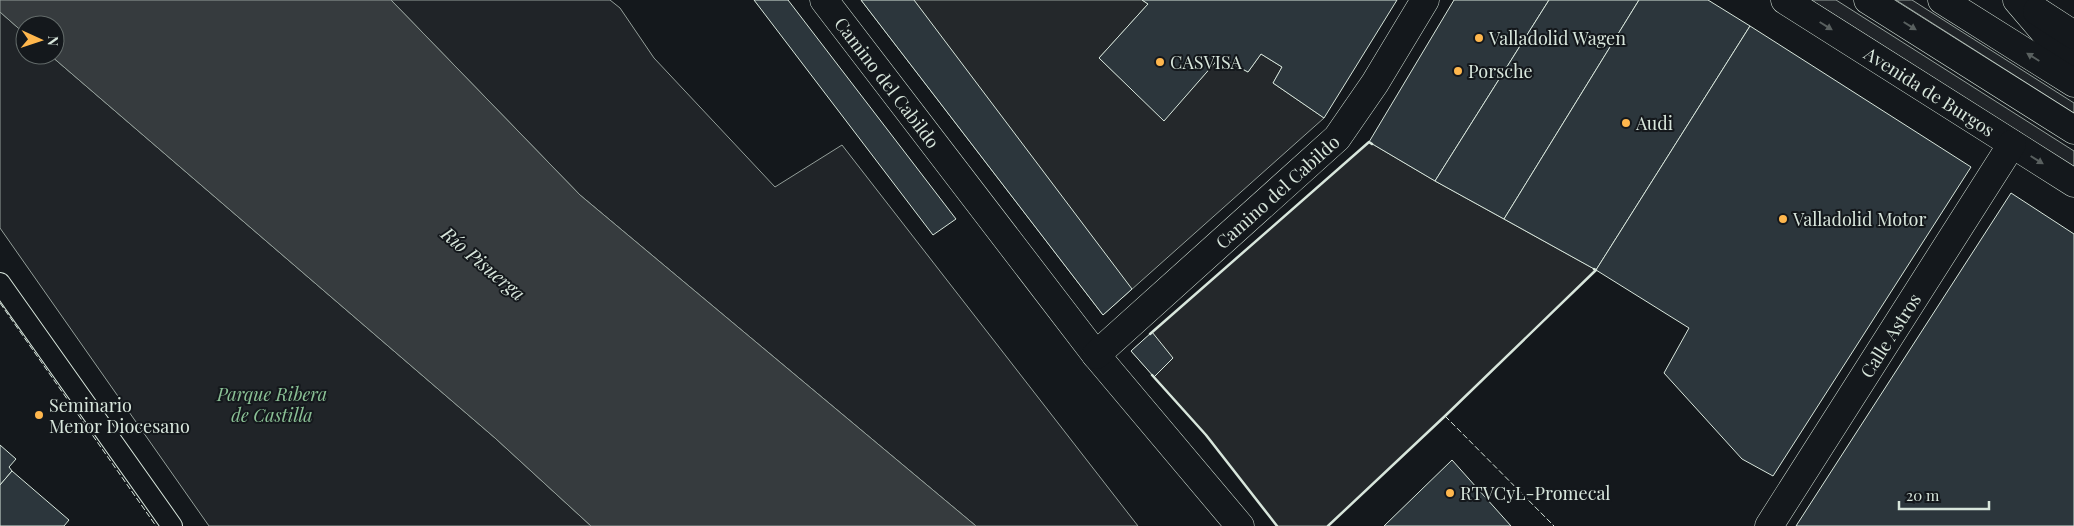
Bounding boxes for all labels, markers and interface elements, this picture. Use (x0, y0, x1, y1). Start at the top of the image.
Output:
street label: Camino del Cabildo (829, 12, 945, 153)
north arrow (15, 15, 65, 65)
one-way arrow (1819, 21, 1832, 31)
one-way arrow (1903, 21, 1916, 31)
place label: Valladolid Wagen (1488, 26, 1626, 50)
marker: Valladolid Wagen (1473, 32, 1485, 44)
text: N (44, 35, 63, 46)
street label: Avenida de Burgos (1859, 41, 1999, 142)
place label: CASVISA (1170, 50, 1243, 74)
one-way arrow (2026, 53, 2039, 62)
marker: CASVISA (1154, 56, 1166, 68)
place label: Porsche (1468, 59, 1533, 83)
marker: Porsche (1452, 65, 1464, 77)
place label: Audi (1635, 111, 1673, 135)
marker: Audi (1620, 117, 1632, 129)
street label: Camino del Cabildo (1210, 130, 1345, 254)
one-way arrow (2031, 155, 2044, 164)
place label: Valladolid Motor (1792, 207, 1926, 231)
marker: Valladolid Motor (1777, 213, 1789, 225)
water label: Río Pisuerga (436, 220, 532, 306)
street label: Calle Astros (1854, 288, 1926, 382)
park label: Parque Ribera de Castilla (216, 382, 327, 427)
place label: Seminario Menor Diocesano (49, 393, 190, 438)
marker: Seminario Menor Diocesano (33, 409, 45, 421)
scale bar (1899, 478, 1989, 510)
place label: RTVCyL-Promecal (1460, 481, 1611, 505)
text: 20 m (1906, 485, 1940, 505)
marker: RTVCyL-Promecal (1444, 487, 1456, 499)

